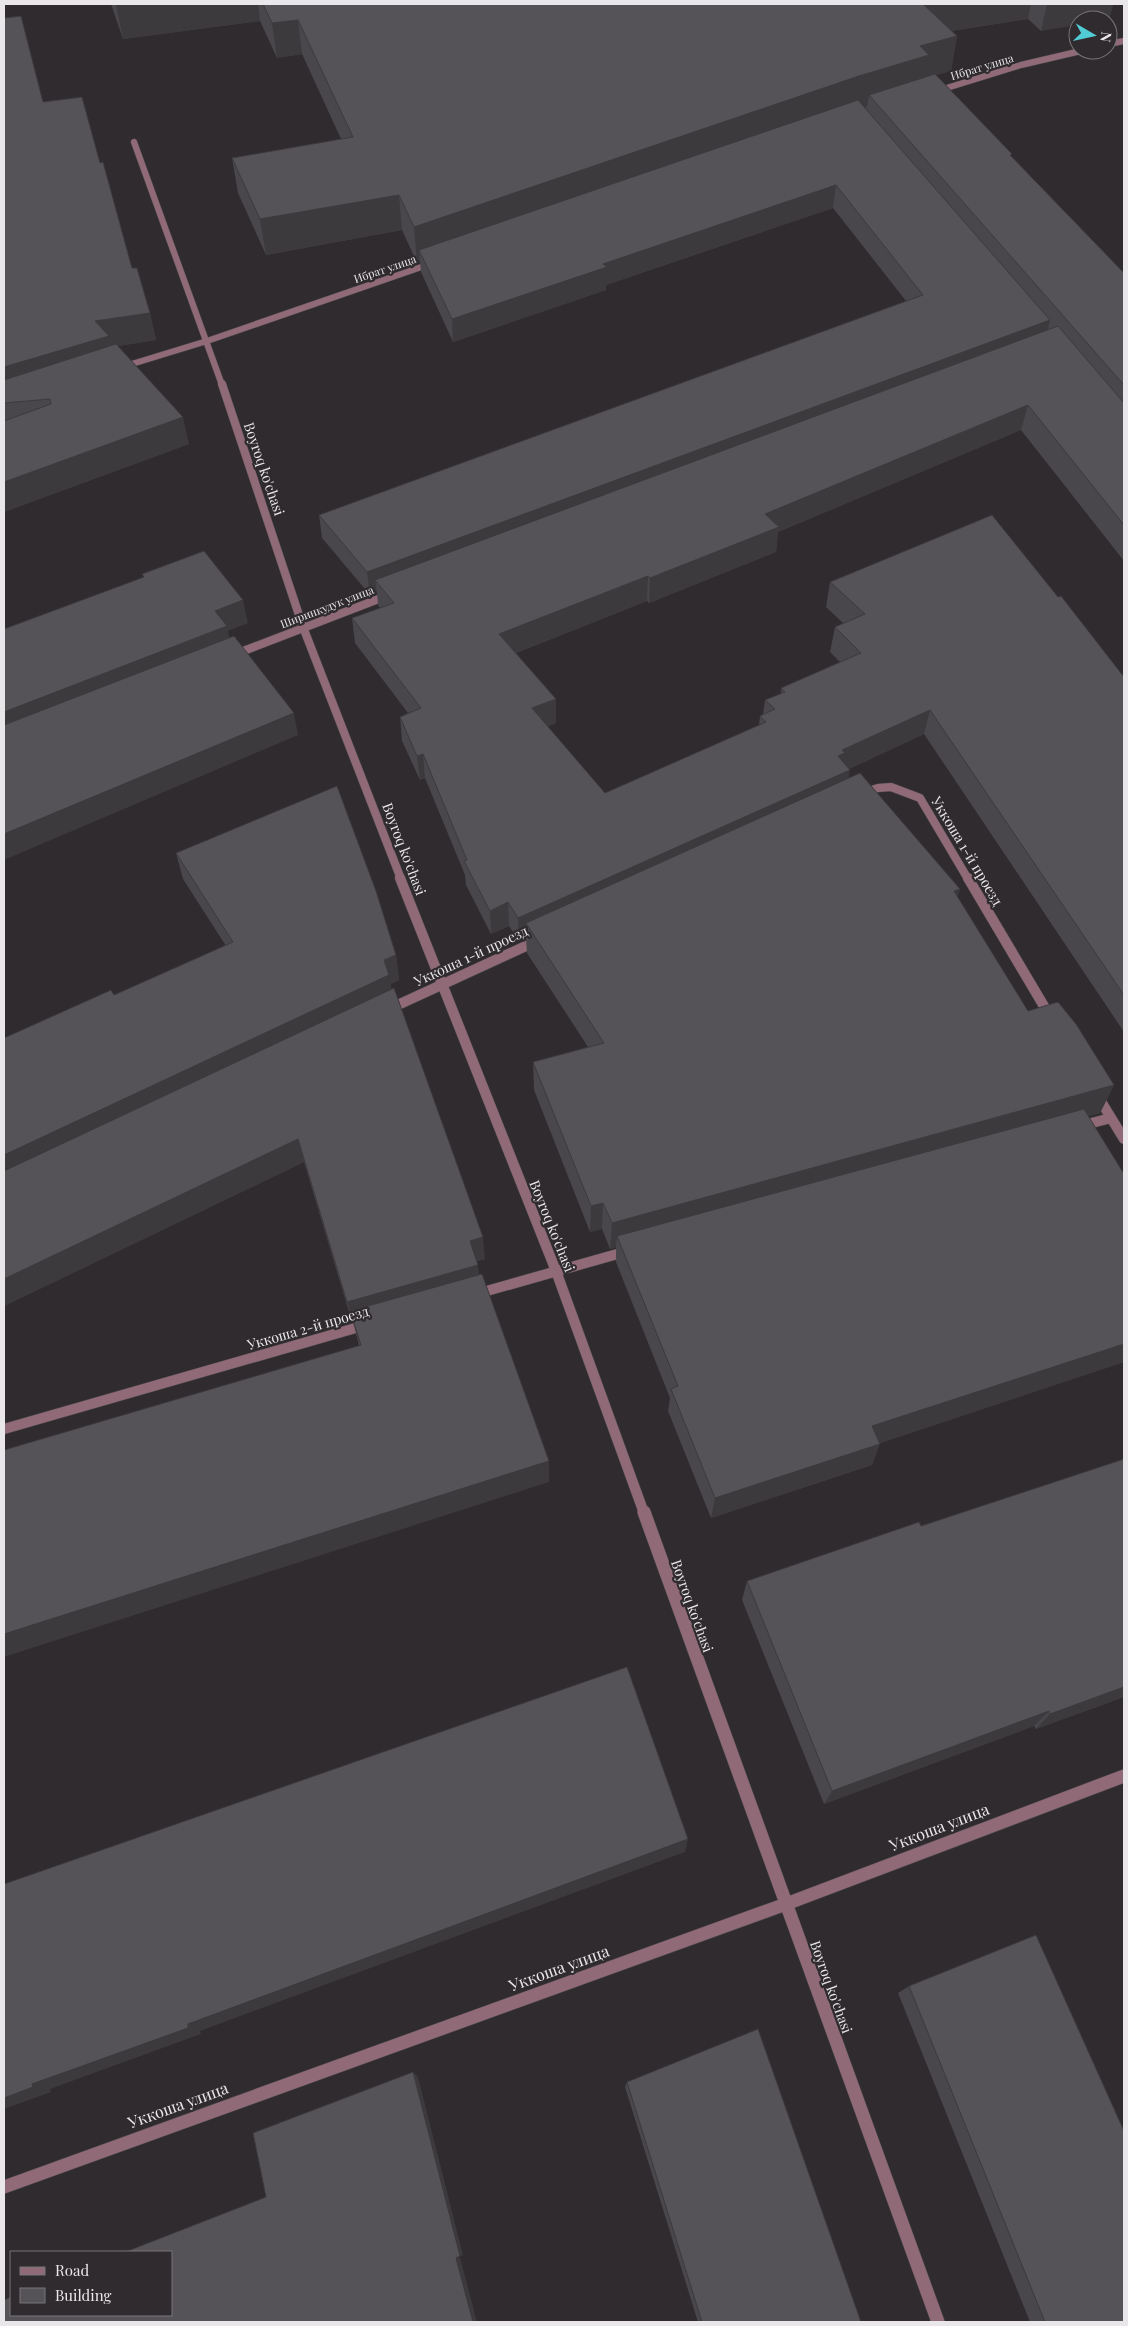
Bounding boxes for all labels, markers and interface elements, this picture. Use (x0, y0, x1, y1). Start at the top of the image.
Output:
north arrow (1068, 10, 1118, 60)
text: N (1096, 31, 1117, 44)
street label: Ибрат улица (949, 50, 1016, 83)
street label: Ибрат улица (352, 251, 418, 286)
street label: Boyroq ko'chasi (240, 420, 289, 518)
street label: Ширинкудук улица (278, 582, 376, 631)
street label: Уккоша 1-й проезд (927, 792, 1008, 909)
street label: Boyroq ko'chasi (378, 800, 431, 898)
street label: Уккоша 1-й проезд (410, 920, 532, 991)
street label: Boyroq ko'chasi (525, 1177, 580, 1275)
street label: Уккоша 2-й проезд (244, 1301, 372, 1354)
street label: Boyroq ko'chasi (667, 1557, 718, 1655)
street label: Уккоша улица (885, 1798, 992, 1856)
street label: Boyroq ko'chasi (806, 1938, 857, 2036)
street label: Уккоша улица (505, 1940, 612, 1996)
street label: Уккоша улица (124, 2077, 231, 2133)
legend (10, 2251, 172, 2316)
text: Road (55, 2260, 89, 2280)
text: Building (55, 2285, 112, 2305)

